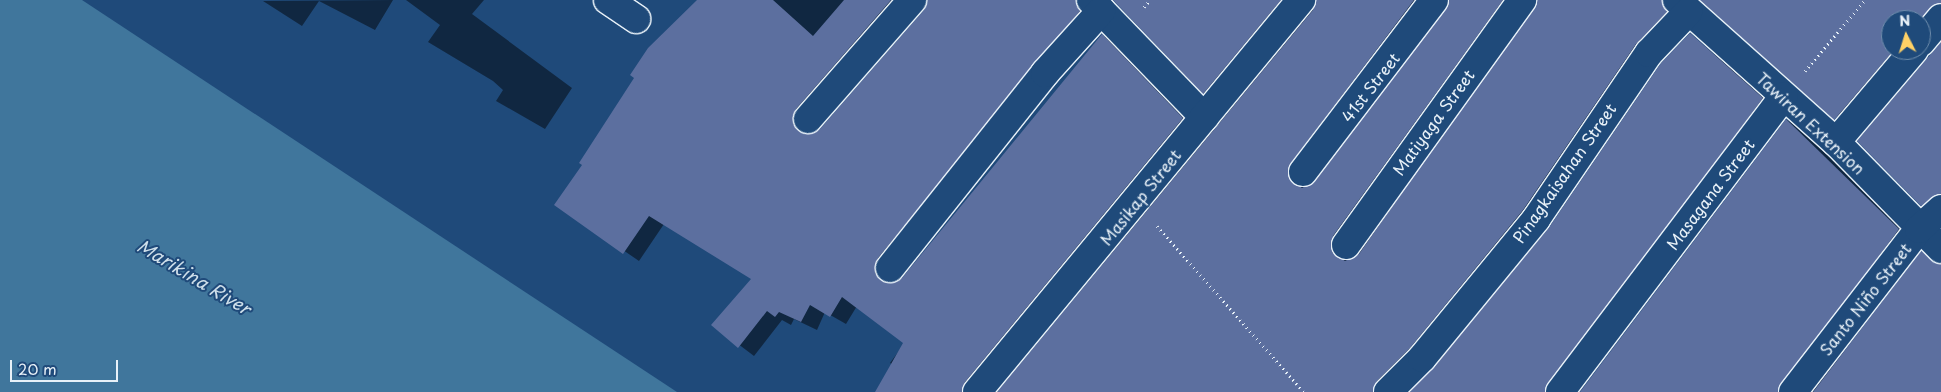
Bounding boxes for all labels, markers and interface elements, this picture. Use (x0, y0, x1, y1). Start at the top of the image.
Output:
north arrow (1881, 10, 1931, 60)
text: N (1898, 10, 1911, 31)
street label: 41st Street (1336, 48, 1404, 126)
street label: Matiyaga Street (1388, 65, 1478, 179)
street label: Tawiran Extension (1753, 68, 1869, 178)
street label: Pinagkaisahan Street (1508, 99, 1620, 247)
street label: Masagana Street (1662, 135, 1758, 253)
street label: Masikap Street (1095, 145, 1185, 249)
water label: Marikina River (133, 235, 255, 319)
street label: Santo Niño Street (1815, 239, 1915, 359)
scale bar (12, 350, 120, 382)
text: 20 m (18, 357, 57, 380)

